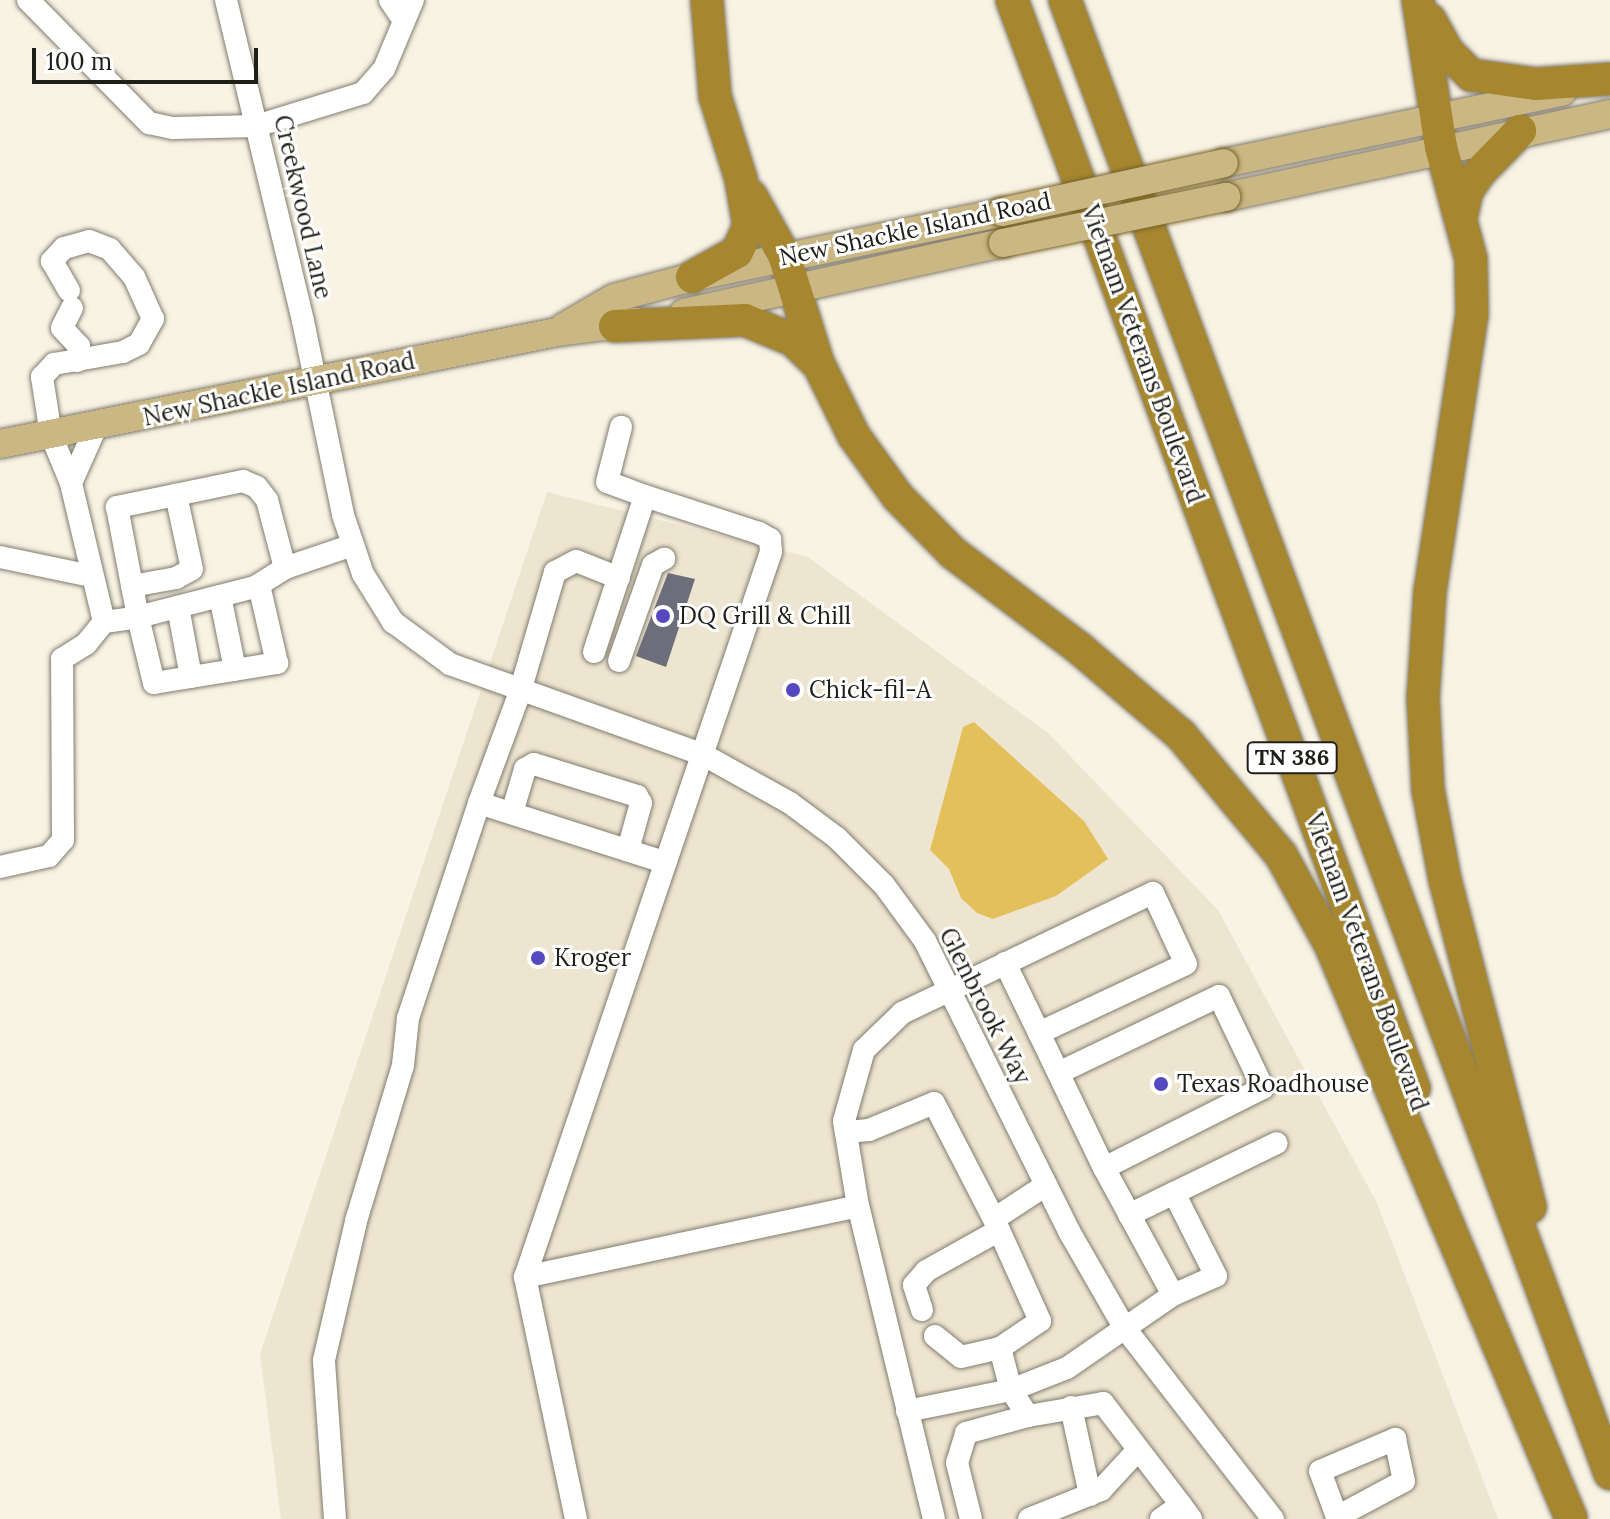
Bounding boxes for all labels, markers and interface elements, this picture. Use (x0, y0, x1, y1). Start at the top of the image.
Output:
scale bar (36, 32, 262, 82)
text: 100 m (46, 46, 112, 77)
street label: Creekwood Lane (268, 112, 338, 302)
street label: New Shackle Island Road (776, 186, 1054, 272)
street label: Vietnam Veterans Boulevard (1076, 201, 1210, 507)
street label: New Shackle Island Road (140, 346, 418, 432)
place label: DQ Grill & Chill (679, 602, 851, 630)
marker: DQ Grill & Chill (654, 607, 672, 625)
place label: Chick-fil-A (809, 676, 931, 704)
marker: Chick-fil-A (784, 681, 802, 699)
road number: TN 386 (1246, 740, 1338, 776)
street label: Vietnam Veterans Boulevard (1300, 809, 1434, 1115)
street label: Glenbrook Way (933, 923, 1037, 1089)
place label: Kroger (554, 944, 631, 972)
marker: Kroger (529, 949, 547, 967)
place label: Texas Roadhouse (1177, 1070, 1369, 1098)
marker: Texas Roadhouse (1152, 1075, 1170, 1093)

